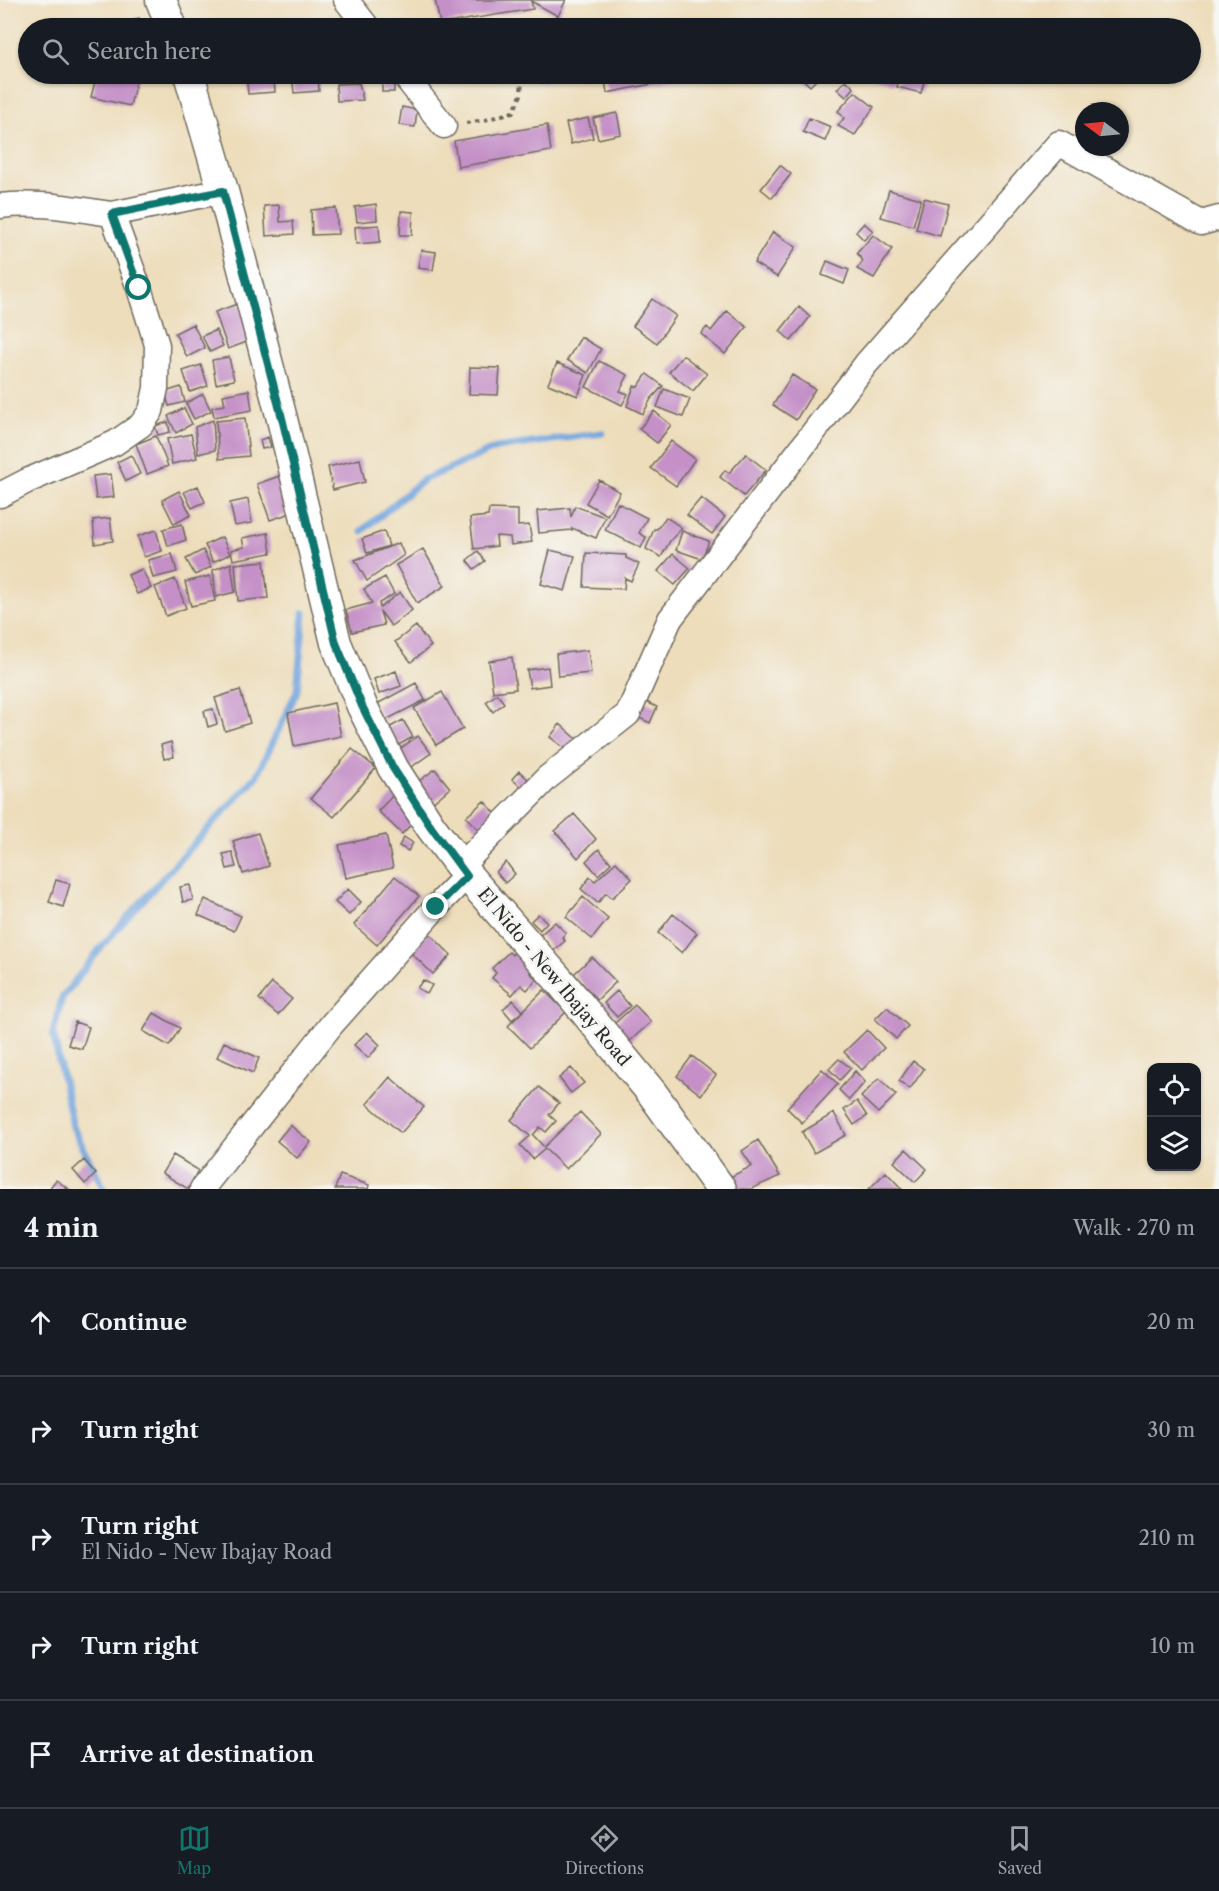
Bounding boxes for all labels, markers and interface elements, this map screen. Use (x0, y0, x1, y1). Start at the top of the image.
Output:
search box (18, 18, 1201, 84)
icon: search (39, 35, 72, 68)
text: Search here (87, 38, 212, 65)
north arrow (1075, 102, 1129, 156)
route start (125, 274, 151, 300)
street label: El Nido - New Ibajay Road (473, 883, 635, 1071)
route end (422, 893, 448, 919)
map controls (1147, 1063, 1201, 1171)
button: locate (1147, 1063, 1201, 1117)
button: layers (1147, 1117, 1201, 1171)
text: 4 min (24, 1212, 99, 1244)
text: Walk · 270 m (1073, 1216, 1195, 1240)
icon: ahead (24, 1306, 57, 1339)
text: Continue (81, 1309, 187, 1336)
text: 20 m (1147, 1310, 1195, 1334)
icon: right (24, 1414, 57, 1447)
text: Turn right (81, 1417, 199, 1444)
text: 30 m (1147, 1418, 1195, 1442)
text: Turn right (81, 1513, 199, 1540)
icon: right (24, 1522, 57, 1555)
text: 210 m (1138, 1526, 1195, 1550)
text: El Nido - New Ibajay Road (81, 1540, 332, 1564)
icon: right (24, 1630, 57, 1663)
text: Turn right (81, 1633, 199, 1660)
text: 10 m (1150, 1634, 1195, 1658)
icon: arrive (24, 1738, 57, 1771)
text: Arrive at destination (81, 1741, 314, 1768)
tab: Map (177, 1822, 211, 1878)
tab: Directions (565, 1822, 644, 1878)
tab: Saved (998, 1822, 1042, 1878)

